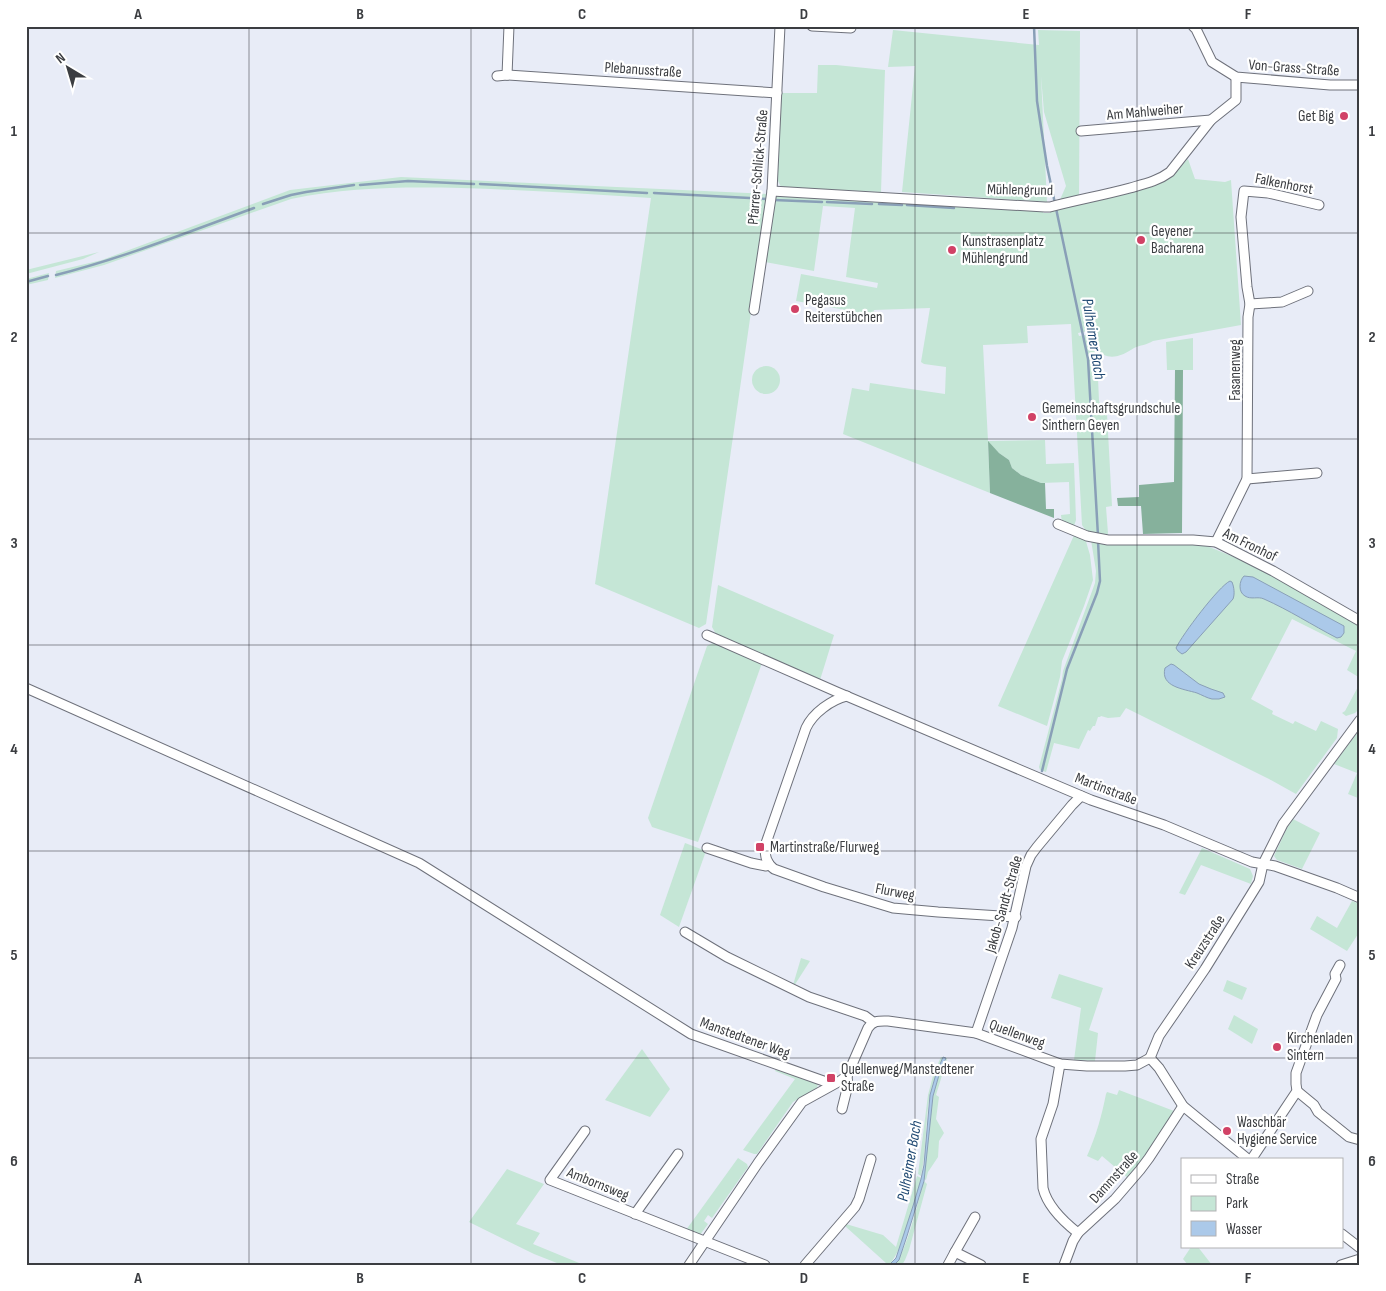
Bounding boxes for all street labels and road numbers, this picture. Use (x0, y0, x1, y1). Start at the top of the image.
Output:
street label: Von-Grass-Straße (1248, 55, 1340, 81)
street label: Plebanusstraße (604, 58, 682, 82)
street label: Am Mahlweiher (1105, 99, 1185, 125)
street label: Pfarrer-Schlick-Straße (744, 109, 772, 225)
street label: Falkenhorst (1253, 169, 1315, 199)
street label: Mühlengrund (987, 180, 1053, 200)
street label: Fasanenweg (1226, 339, 1245, 401)
street label: Am Fronhof (1219, 523, 1281, 567)
street label: Martinstraße (1072, 768, 1140, 810)
street label: Jakob-Sandt-Straße (981, 853, 1027, 956)
street label: Flurweg (874, 879, 916, 905)
street label: Kreuzstraße (1181, 911, 1229, 973)
street label: Manstedtener Weg (697, 1013, 793, 1063)
street label: Quellenweg (986, 1015, 1048, 1053)
street label: Dammstraße (1085, 1147, 1143, 1207)
street label: Ambornsweg (563, 1163, 632, 1205)

